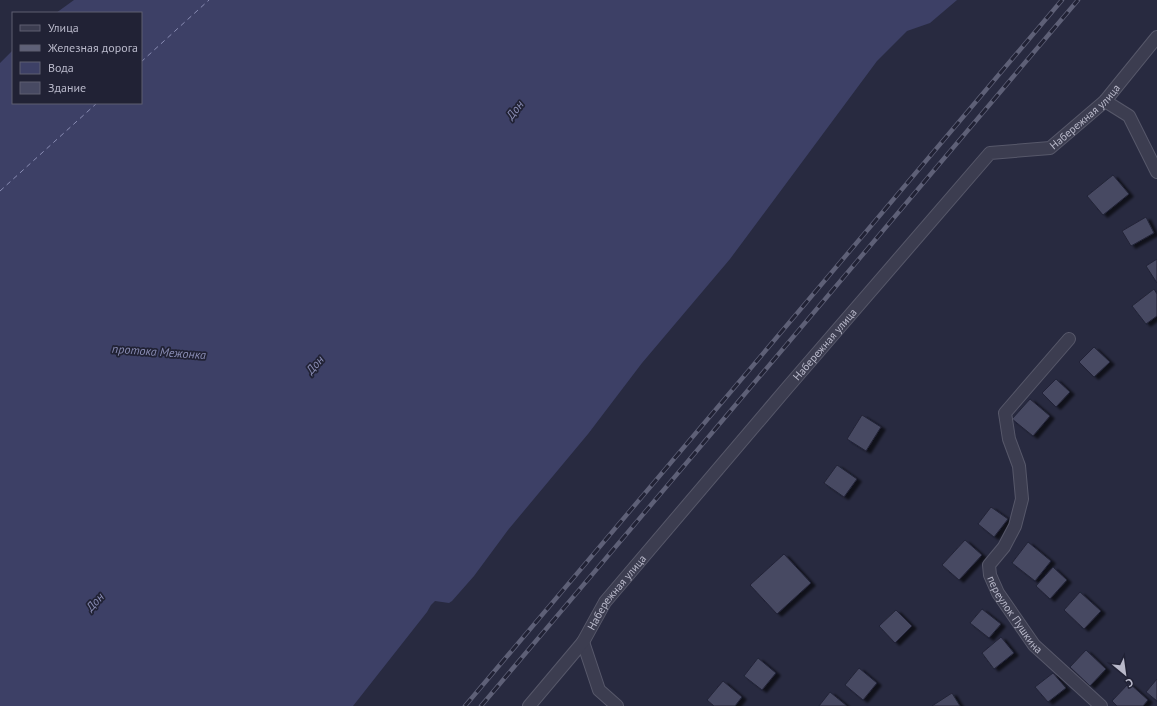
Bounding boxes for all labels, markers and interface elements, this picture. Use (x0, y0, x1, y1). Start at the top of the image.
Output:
legend (12, 12, 142, 104)
text: Улица (48, 20, 79, 35)
text: Железная дорога (47, 40, 138, 55)
text: Вода (48, 60, 74, 75)
text: Здание (48, 80, 86, 95)
street label: Набережная улица (1047, 81, 1123, 152)
water label: Дон (502, 97, 527, 123)
street label: Набережная улица (790, 305, 860, 383)
water label: протока Межонка (112, 341, 207, 362)
water label: Дон (302, 352, 327, 378)
street label: Набережная улица (584, 552, 649, 632)
street label: переулок Пушкина (984, 574, 1046, 656)
water label: Дон (82, 589, 107, 615)
north arrow (1105, 654, 1145, 694)
text: С (1124, 675, 1136, 690)

